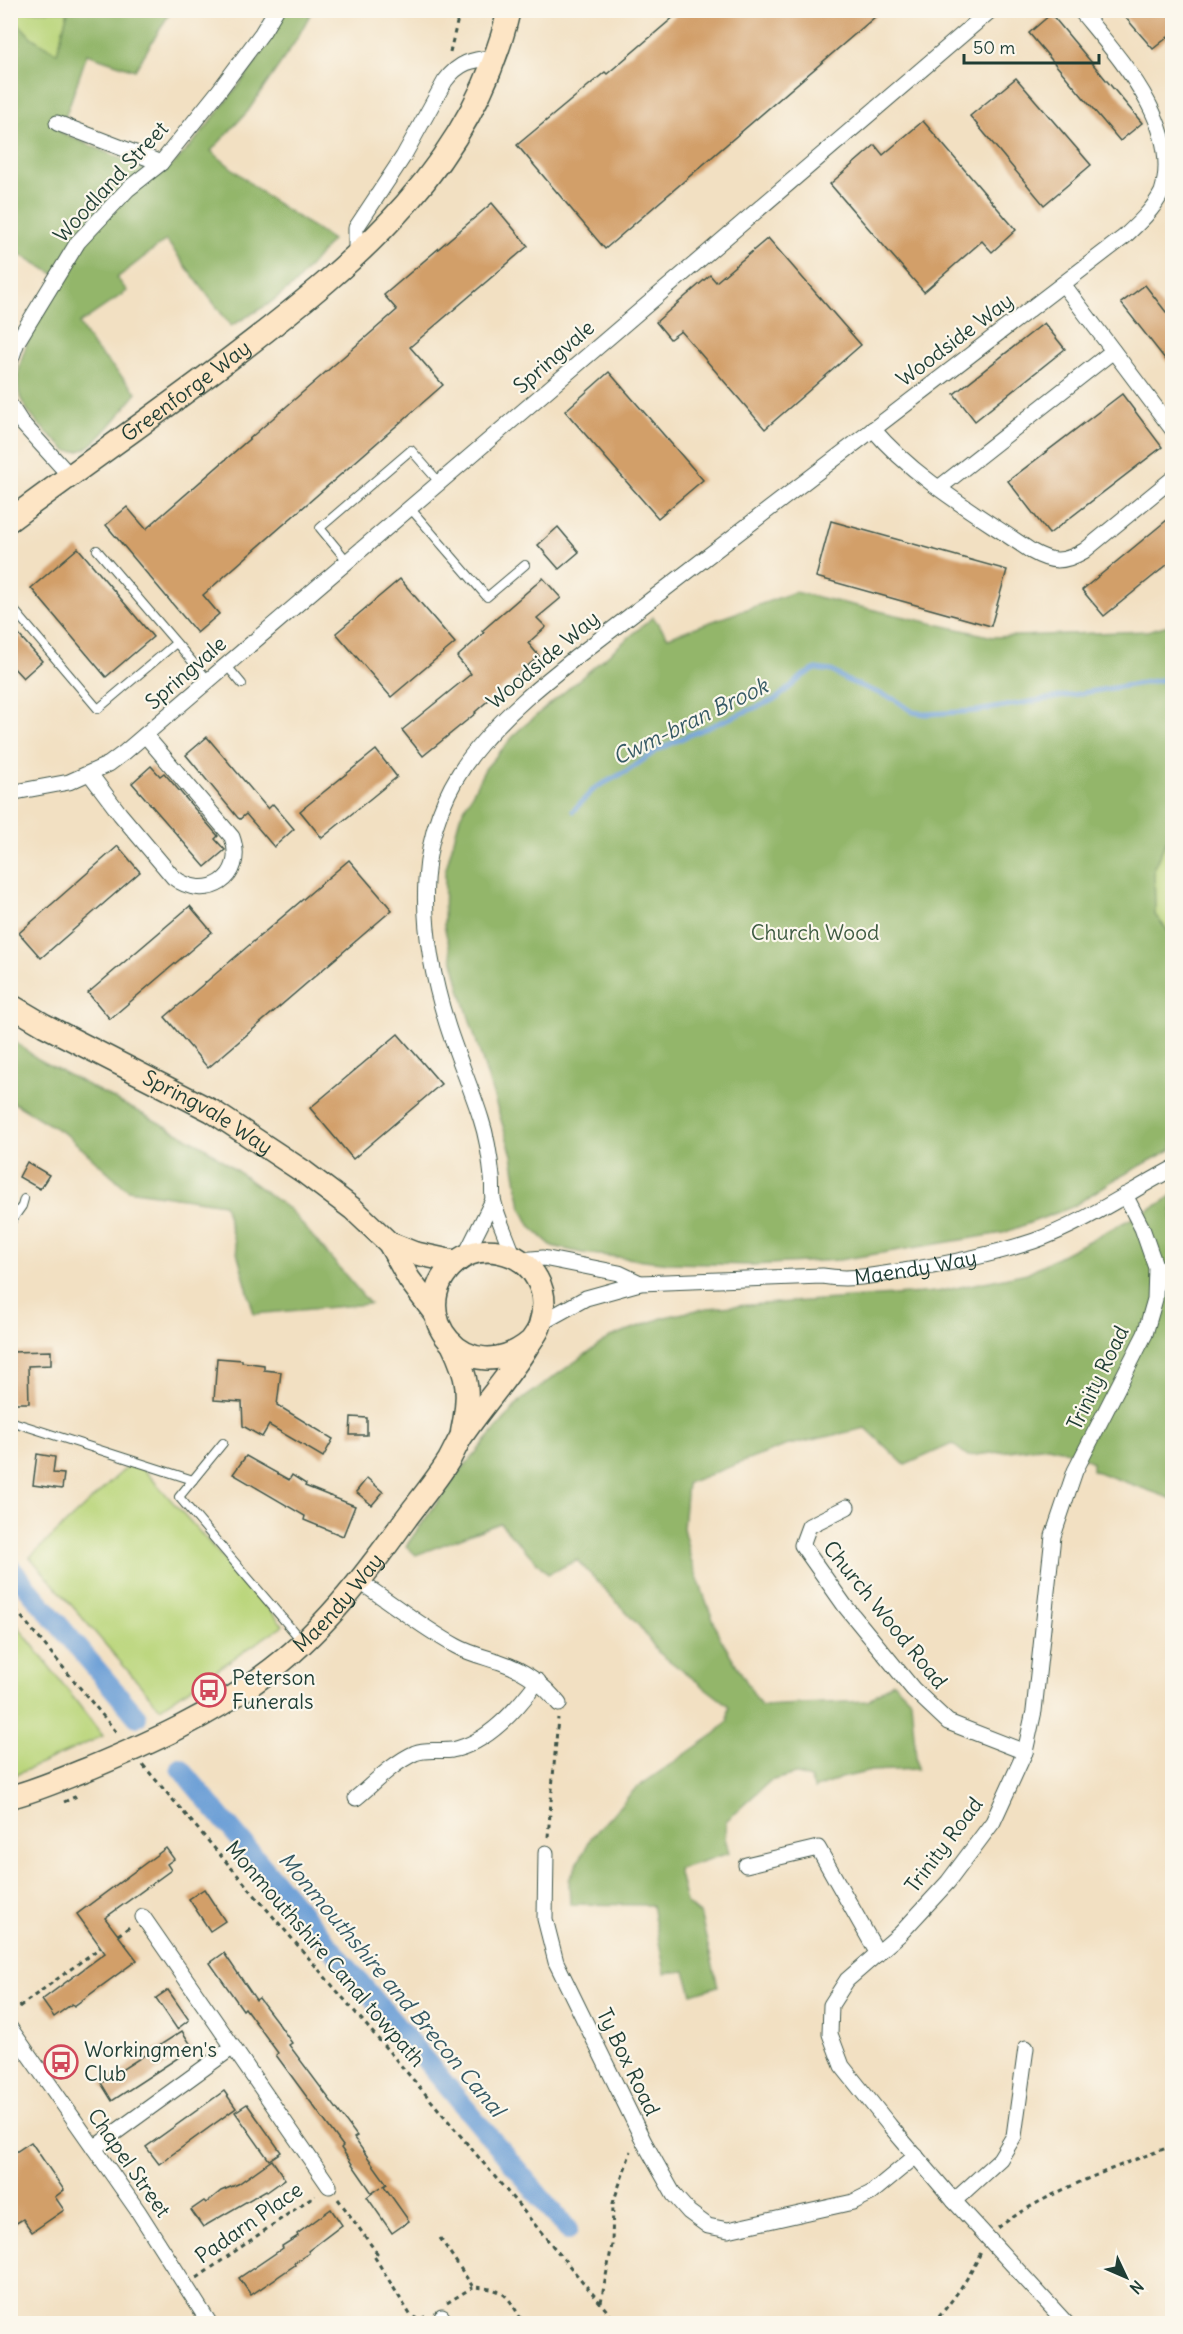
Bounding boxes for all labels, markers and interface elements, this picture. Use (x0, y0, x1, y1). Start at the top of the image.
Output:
scale bar (964, 27, 1099, 65)
text: 50 m (973, 36, 1015, 59)
street label: Woodland Street (47, 115, 174, 248)
street label: Woodside Way (891, 287, 1018, 392)
street label: Springvale (507, 314, 600, 399)
street label: Greenforge Way (115, 334, 256, 448)
street label: Woodside Way (481, 604, 605, 715)
street label: Springvale (139, 630, 232, 715)
water label: Cwm-bran Brook (608, 671, 774, 771)
park label: Church Wood (751, 919, 879, 946)
street label: Springvale Way (138, 1064, 278, 1160)
street label: Maendy Way (853, 1243, 979, 1291)
street label: Trinity Road (1061, 1321, 1134, 1434)
street label: Church Wood Road (817, 1535, 953, 1694)
street label: Maendy Way (287, 1547, 389, 1658)
place label: Peterson Funerals (232, 1664, 315, 1715)
bus stop icon: Peterson Funerals (191, 1672, 227, 1708)
street label: Trinity Road (899, 1791, 988, 1898)
street label: Monmouthshire Canal towpath (220, 1835, 431, 2072)
water label: Monmouthshire and Brecon Canal (273, 1846, 513, 2124)
street label: Ty Box Road (591, 2004, 666, 2120)
place label: Workingmen's Club (84, 2036, 217, 2087)
bus stop icon: Workingmen's Club (43, 2044, 79, 2080)
street label: Chapel Street (82, 2103, 177, 2222)
street label: Padarn Place (190, 2176, 308, 2269)
north arrow (1096, 2247, 1156, 2307)
text: N (1126, 2276, 1148, 2298)

